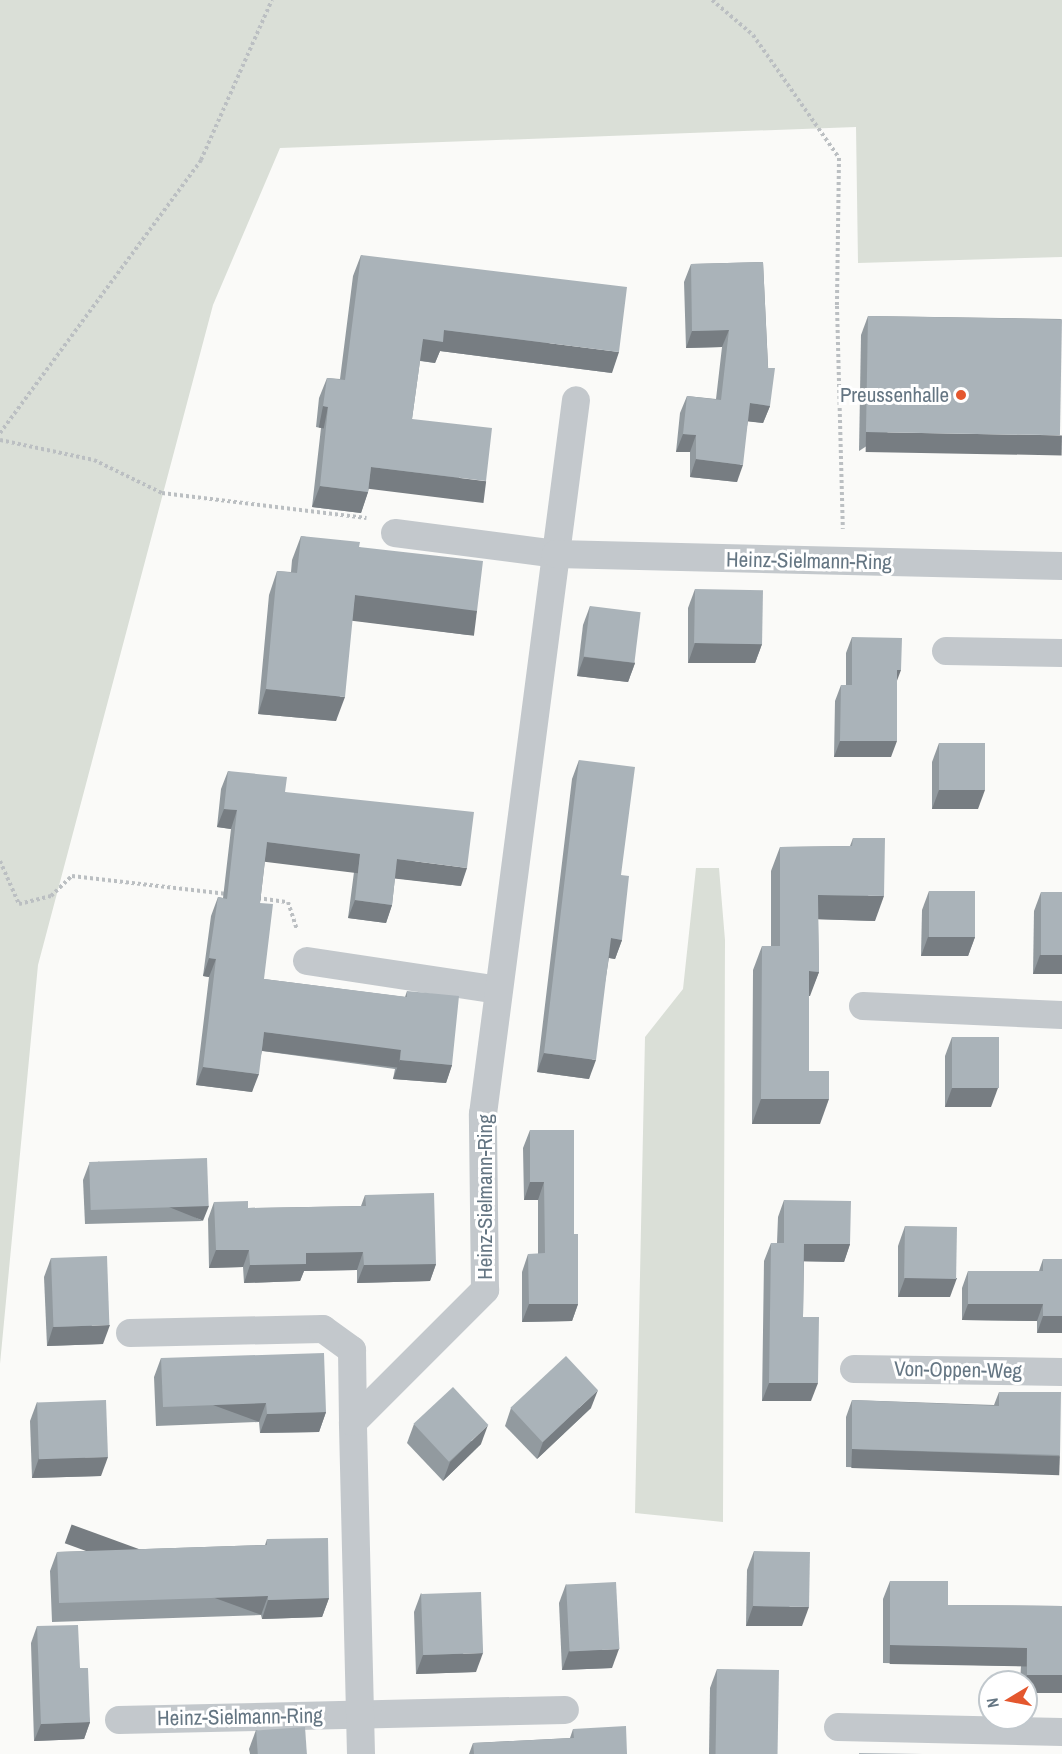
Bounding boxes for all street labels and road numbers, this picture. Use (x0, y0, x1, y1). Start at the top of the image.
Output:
street label: Heinz-Sielmann-Ring (726, 547, 892, 575)
street label: Heinz-Sielmann-Ring (472, 1114, 498, 1280)
street label: Von-Oppen-Weg (894, 1356, 1022, 1384)
street label: Heinz-Sielmann-Ring (157, 1703, 323, 1731)

